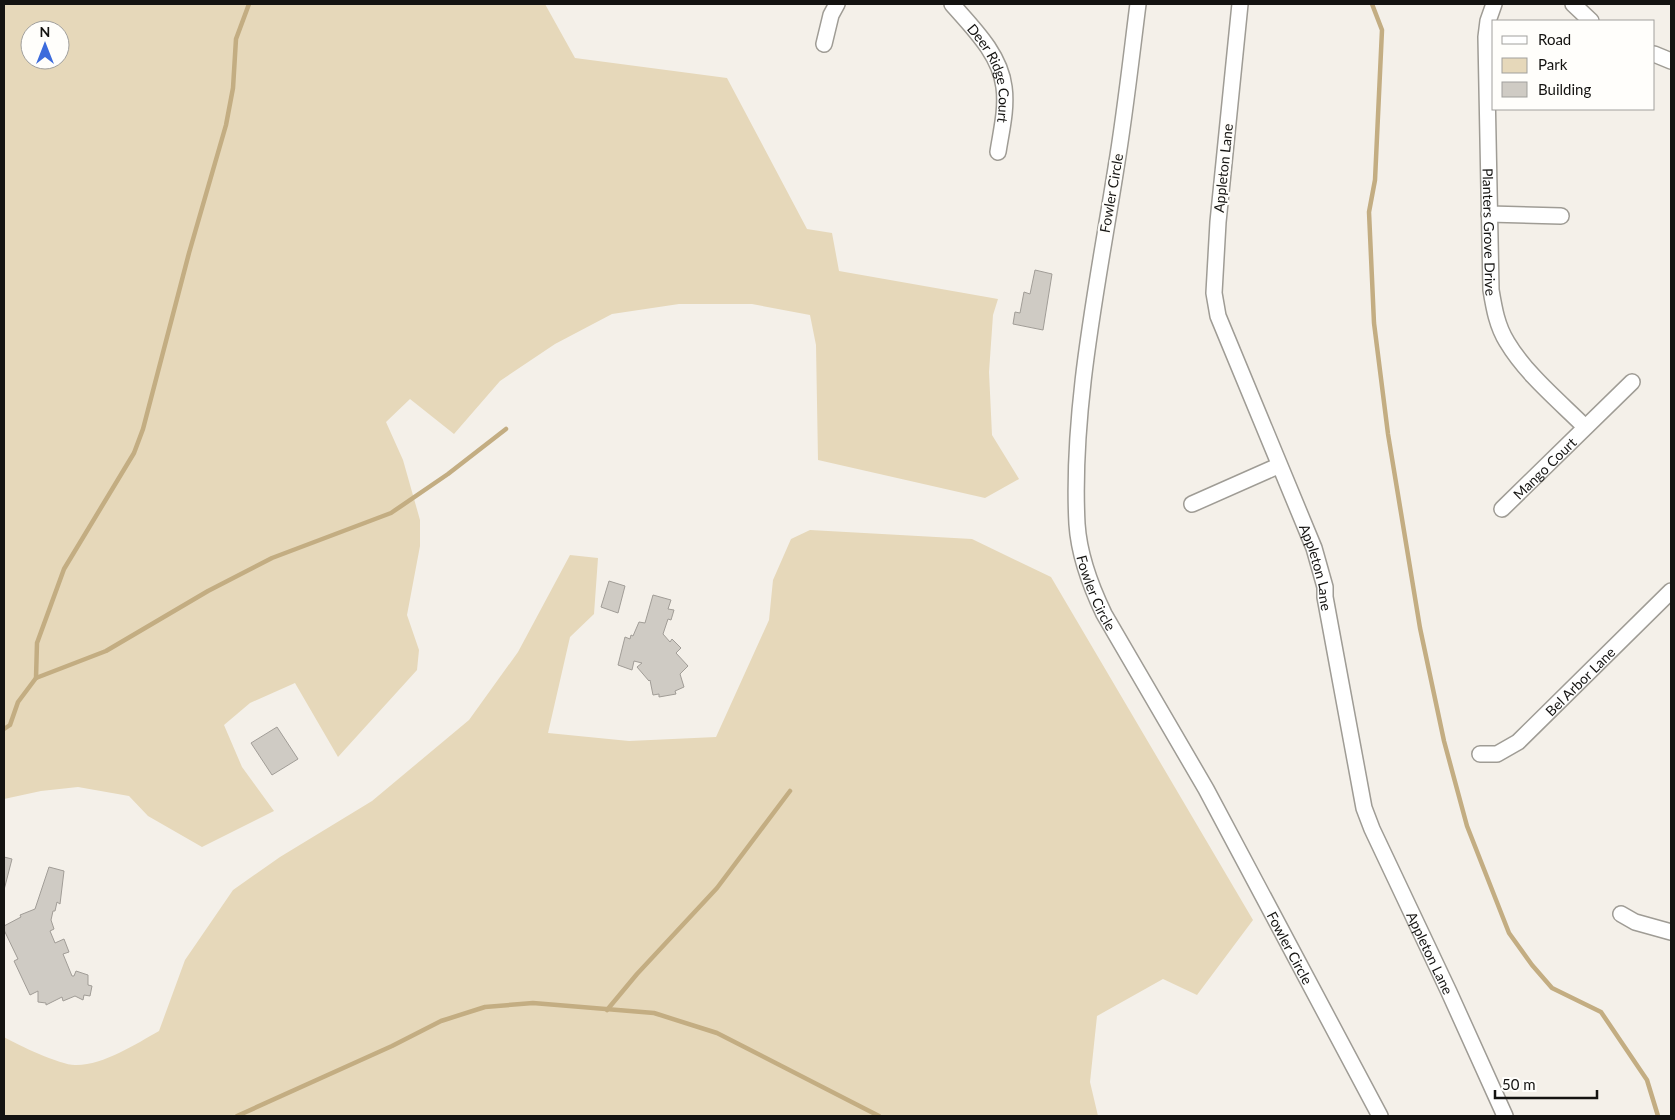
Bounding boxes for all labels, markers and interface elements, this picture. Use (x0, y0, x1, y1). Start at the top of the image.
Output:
north arrow (20, 20, 70, 70)
street label: Deer Ridge Court (964, 20, 1013, 124)
legend (1492, 20, 1655, 110)
text: N (40, 23, 50, 40)
text: Road (1538, 30, 1571, 48)
text: Park (1538, 55, 1568, 73)
text: Building (1538, 80, 1591, 98)
street label: Appleton Lane (1210, 123, 1236, 213)
street label: Fowler Circle (1096, 152, 1126, 234)
street label: Planters Grove Drive (1480, 168, 1500, 297)
street label: Mango Court (1509, 433, 1579, 502)
street label: Appleton Lane (1296, 521, 1336, 612)
street label: Fowler Circle (1074, 553, 1120, 633)
street label: Bel Arbor Lane (1541, 643, 1618, 719)
street label: Fowler Circle (1264, 908, 1317, 987)
street label: Appleton Lane (1404, 909, 1457, 997)
scale bar (1495, 1068, 1598, 1100)
text: 50 m (1502, 1075, 1536, 1093)

